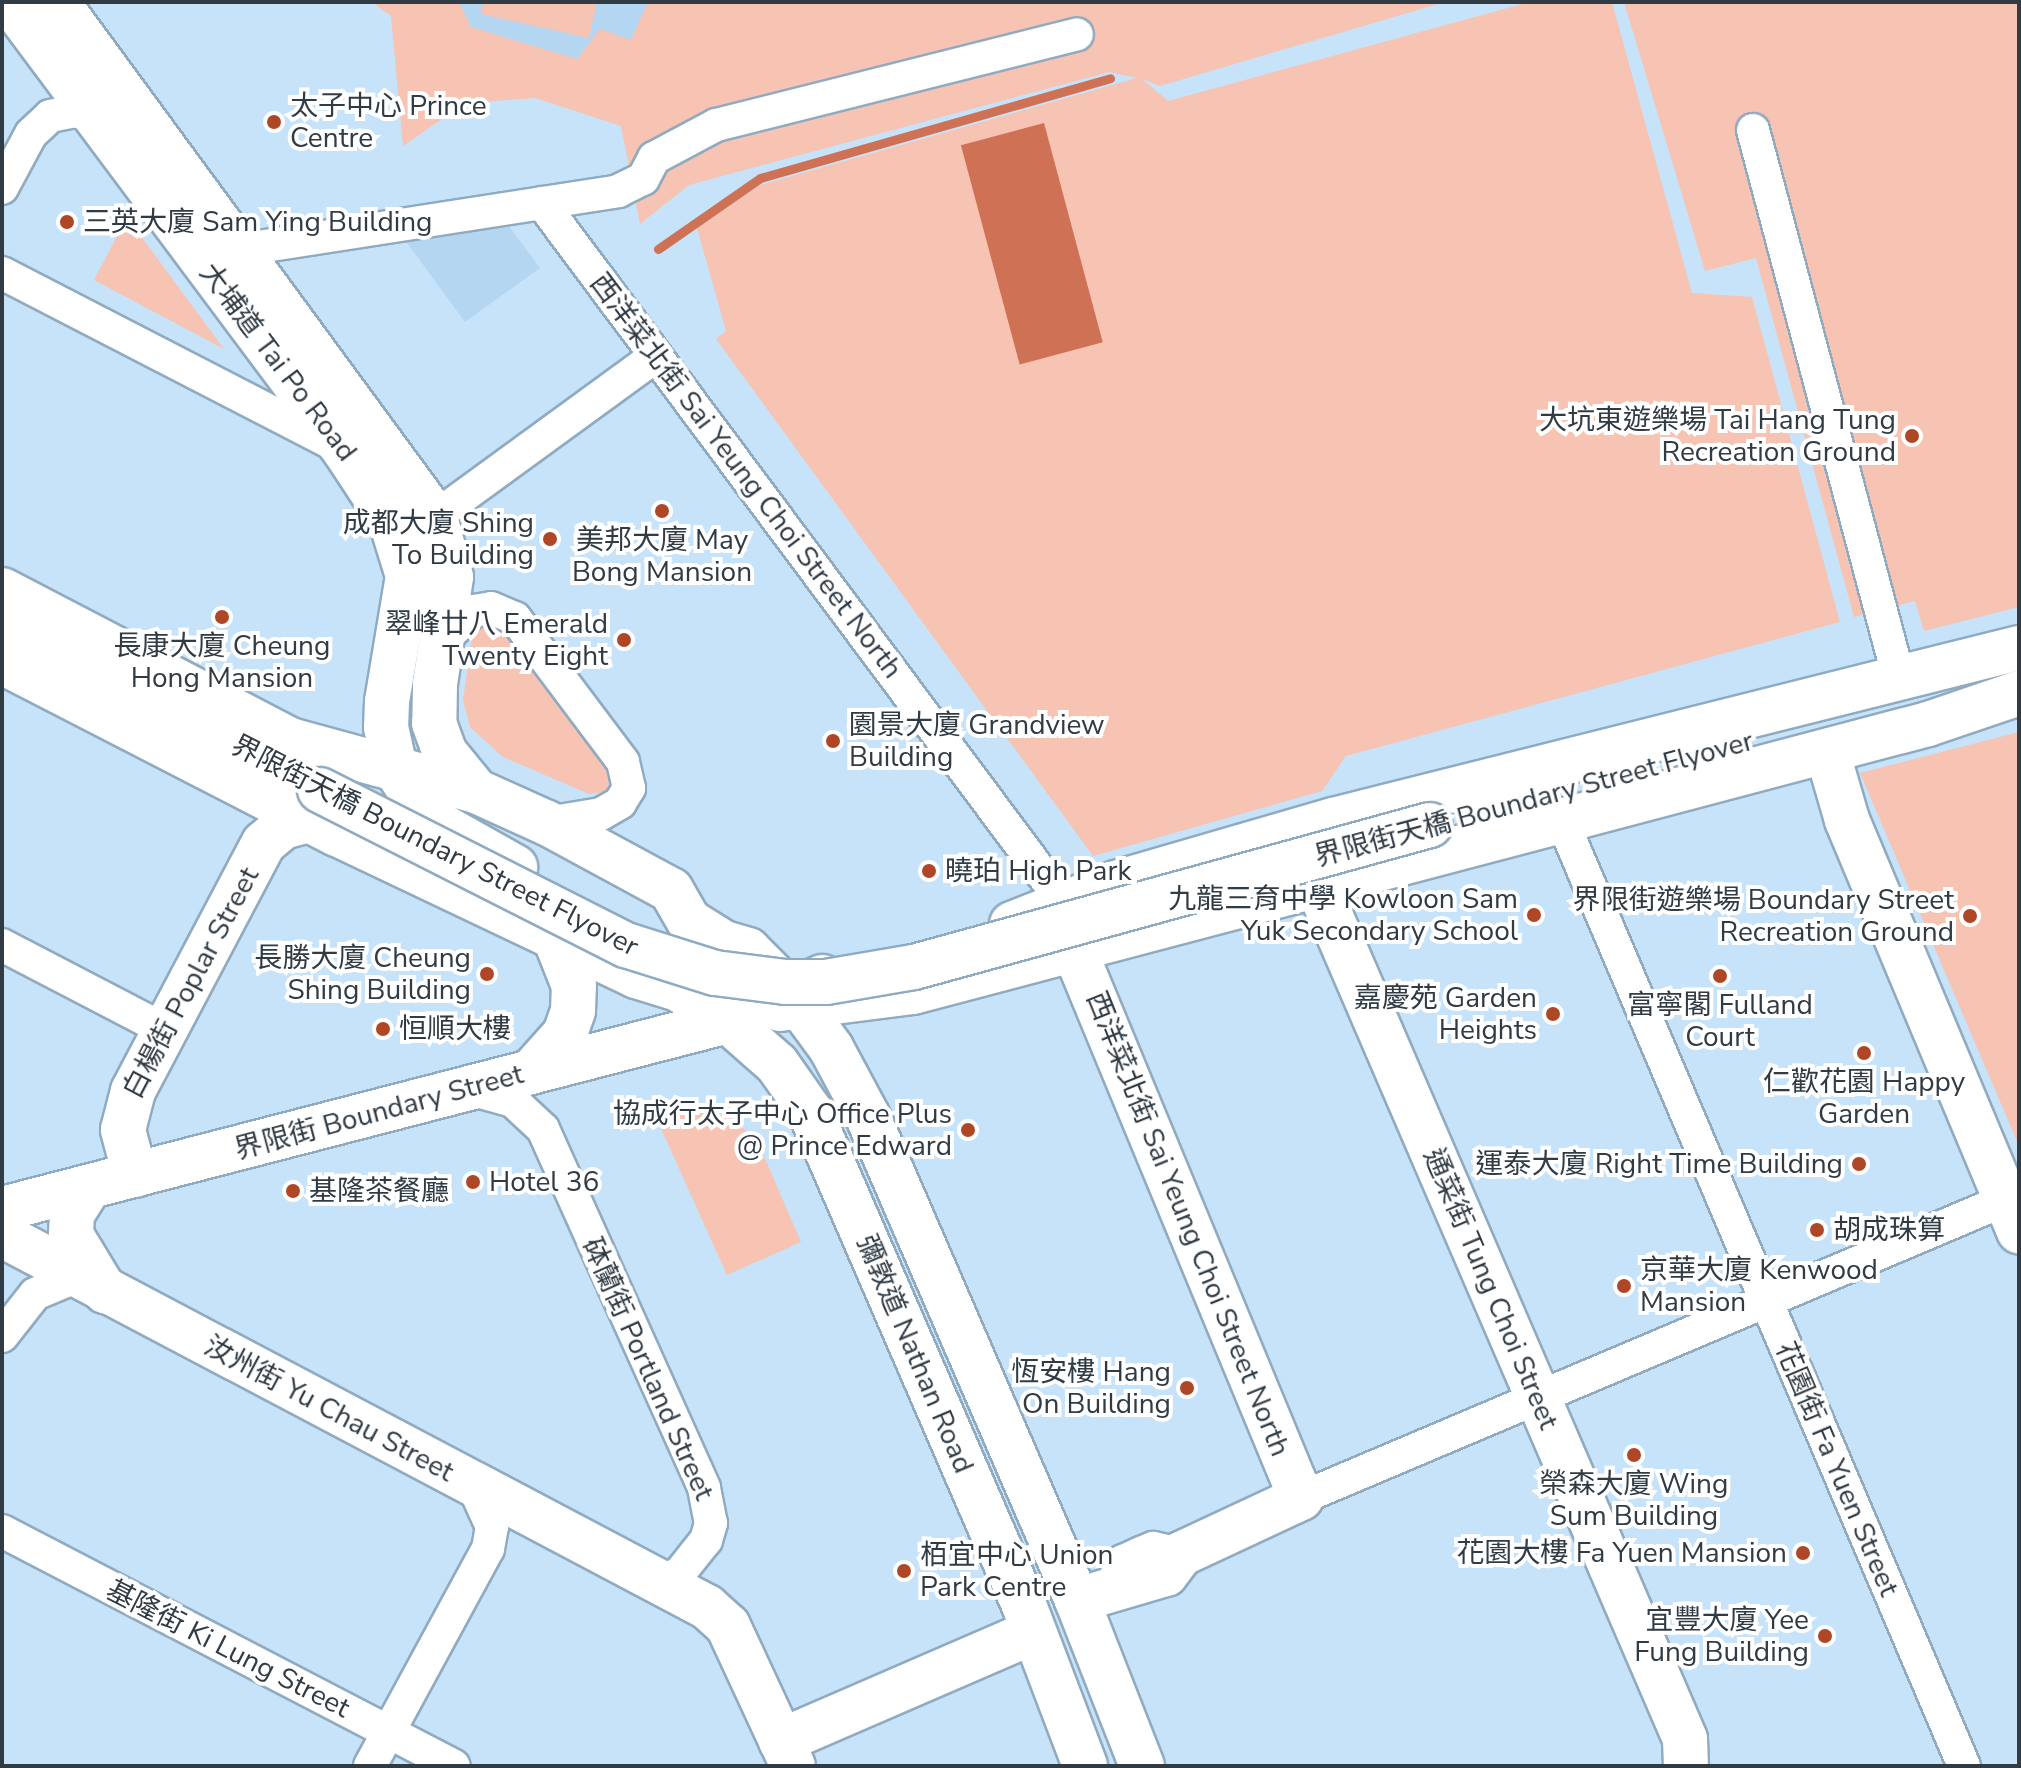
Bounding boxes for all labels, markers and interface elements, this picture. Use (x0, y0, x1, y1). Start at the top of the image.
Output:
place label: 太子中心 Prince Centre (290, 89, 487, 155)
marker: 太子中心 Prince Centre (265, 113, 283, 131)
place label: 三英大廈 Sam Ying Building (83, 205, 433, 239)
marker: 三英大廈 Sam Ying Building (58, 213, 76, 231)
street label: 大埔道 Tai Po Road (193, 256, 363, 468)
street label: 西洋菜北街 Sai Yeung Choi Street North (583, 267, 909, 685)
place label: 大坑東遊樂場 Tai Hang Tung Recreation Ground (1539, 403, 1896, 469)
marker: 大坑東遊樂場 Tai Hang Tung Recreation Ground (1903, 427, 1921, 445)
marker: 美邦大廈 May Bong Mansion (653, 502, 671, 520)
place label: 成都大廈 Shing To Building (343, 506, 534, 572)
place label: 美邦大廈 May Bong Mansion (572, 523, 752, 589)
marker: 成都大廈 Shing To Building (541, 530, 559, 548)
place label: 翠峰廿八 Emerald Twenty Eight (384, 607, 608, 673)
marker: 長康大廈 Cheung Hong Mansion (213, 608, 231, 626)
place label: 長康大廈 Cheung Hong Mansion (114, 629, 330, 695)
marker: 翠峰廿八 Emerald Twenty Eight (615, 631, 633, 649)
place label: 園景大廈 Grandview Building (849, 708, 1105, 774)
street label: 界限街天橋 Boundary Street Flyover (1311, 724, 1757, 874)
street label: 界限街天橋 Boundary Street Flyover (226, 728, 644, 964)
marker: 園景大廈 Grandview Building (824, 732, 842, 750)
place label: 曉珀 High Park (945, 854, 1131, 888)
street label: 白楊街 Poplar Street (116, 862, 266, 1104)
marker: 曉珀 High Park (920, 862, 938, 880)
place label: 九龍三育中學 Kowloon Sam Yuk Secondary School (1168, 882, 1518, 948)
place label: 界限街遊樂場 Boundary Street Recreation Ground (1573, 883, 1954, 949)
marker: 九龍三育中學 Kowloon Sam Yuk Secondary School (1525, 906, 1543, 924)
marker: 界限街遊樂場 Boundary Street Recreation Ground (1961, 907, 1979, 925)
place label: 長勝大廈 Cheung Shing Building (254, 941, 471, 1007)
marker: 長勝大廈 Cheung Shing Building (478, 965, 496, 983)
marker: 富寧閣 Fulland Court (1711, 967, 1729, 985)
place label: 嘉慶苑 Garden Heights (1354, 981, 1537, 1047)
street label: 西洋菜北街 Sai Yeung Choi Street North (1079, 987, 1297, 1461)
place label: 富寧閣 Fulland Court (1627, 988, 1813, 1054)
marker: 嘉慶苑 Garden Heights (1544, 1005, 1562, 1023)
place label: 恒順大樓 (399, 1012, 511, 1046)
marker: 恒順大樓 (374, 1020, 392, 1038)
marker: 仁歡花園 Happy Garden (1855, 1044, 1873, 1062)
street label: 界限街 Boundary Street (231, 1057, 527, 1167)
place label: 仁歡花園 Happy Garden (1763, 1065, 1965, 1131)
place label: 協成行太子中心 Office Plus @ Prince Edward (613, 1097, 952, 1163)
marker: 協成行太子中心 Office Plus @ Prince Edward (959, 1121, 977, 1139)
street label: 通菜街 Tung Choi Street (1417, 1144, 1565, 1434)
place label: 運泰大廈 Right Time Building (1475, 1147, 1843, 1181)
marker: 運泰大廈 Right Time Building (1850, 1155, 1868, 1173)
place label: Hotel 36 (489, 1165, 599, 1199)
marker: Hotel 36 (464, 1173, 482, 1191)
place label: 基隆茶餐廳 (309, 1174, 449, 1208)
marker: 基隆茶餐廳 (284, 1182, 302, 1200)
place label: 胡成珠算 (1833, 1213, 1945, 1247)
marker: 胡成珠算 (1808, 1221, 1826, 1239)
street label: 彌敦道 Nathan Road (850, 1230, 980, 1478)
street label: 砵蘭街 Portland Street (575, 1233, 721, 1505)
place label: 京華大廈 Kenwood Mansion (1640, 1253, 1878, 1319)
marker: 京華大廈 Kenwood Mansion (1615, 1277, 1633, 1295)
street label: 汝州街 Yu Chau Street (199, 1329, 459, 1489)
street label: 花園街 Fa Yuen Street (1768, 1337, 1906, 1601)
place label: 恆安樓 Hang On Building (1011, 1355, 1171, 1421)
marker: 恆安樓 Hang On Building (1178, 1379, 1196, 1397)
marker: 榮森大廈 Wing Sum Building (1625, 1446, 1643, 1464)
place label: 榮森大廈 Wing Sum Building (1540, 1467, 1728, 1533)
place label: 花園大樓 Fa Yuen Mansion (1456, 1536, 1787, 1570)
place label: 栢宜中心 Union Park Centre (920, 1538, 1113, 1604)
marker: 花園大樓 Fa Yuen Mansion (1794, 1544, 1812, 1562)
marker: 栢宜中心 Union Park Centre (895, 1562, 913, 1580)
street label: 基隆街 Ki Lung Street (101, 1573, 355, 1725)
place label: 宜豐大廈 Yee Fung Building (1634, 1603, 1809, 1669)
marker: 宜豐大廈 Yee Fung Building (1816, 1627, 1834, 1645)

